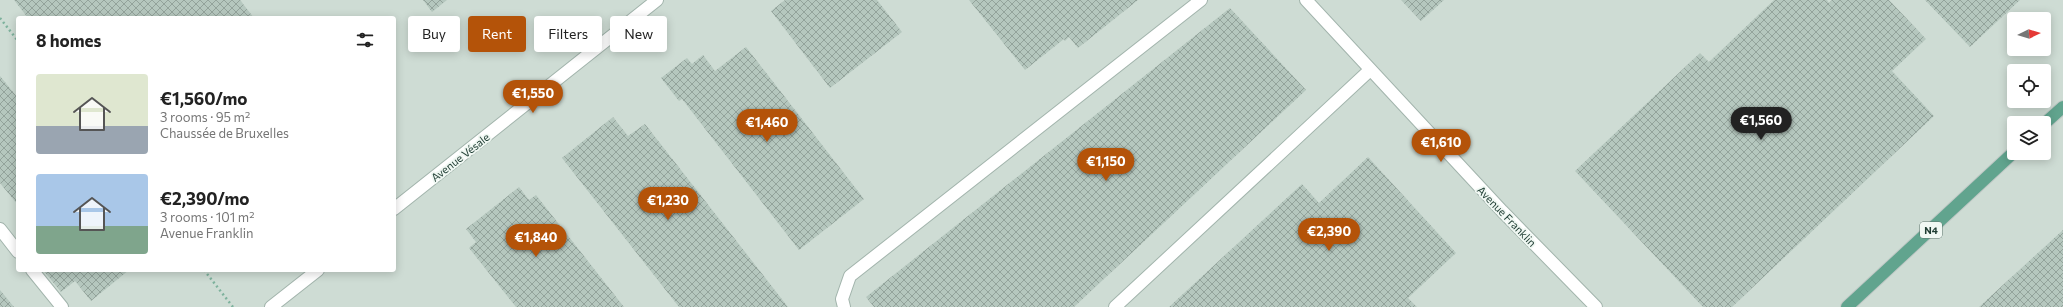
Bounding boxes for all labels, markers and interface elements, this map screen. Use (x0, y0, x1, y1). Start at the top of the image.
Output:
north arrow (2007, 12, 2051, 56)
map controls (2007, 12, 2051, 160)
chip: Buy (408, 16, 460, 52)
chip: Rent (468, 16, 526, 52)
chip: Filters (534, 16, 602, 52)
chip: New (610, 16, 667, 52)
icon: filters (354, 29, 376, 51)
text: 8 homes (36, 30, 101, 51)
button: locate (2007, 64, 2051, 108)
pin: €1,550 (500, 80, 566, 114)
text: €1,550 (512, 85, 554, 101)
text: €1,560/mo (160, 88, 247, 109)
icon: home (68, 90, 116, 138)
pin: €1,560 (1728, 107, 1794, 141)
text: 3 rooms · 95 m² (160, 109, 250, 125)
pin: €1,460 (734, 109, 800, 143)
text: €1,560 (1740, 112, 1782, 128)
text: €1,460 (746, 114, 788, 130)
button: layers (2007, 116, 2051, 160)
text: Chaussée de Bruxelles (160, 125, 289, 141)
pin: €1,610 (1408, 129, 1474, 163)
street label: Avenue Vésale (428, 130, 492, 184)
text: €1,610 (1421, 134, 1461, 150)
pin: €1,150 (1073, 148, 1139, 182)
text: €1,150 (1086, 153, 1126, 169)
street label: Avenue Franklin (1475, 183, 1539, 249)
pin: €1,230 (635, 187, 701, 221)
text: €2,390/mo (160, 188, 249, 209)
icon: home (68, 190, 116, 238)
text: €1,230 (647, 192, 689, 208)
text: 3 rooms · 101 m² (160, 209, 254, 225)
pin: €2,390 (1296, 218, 1362, 252)
road number: N4 (1920, 222, 1942, 238)
text: €2,390 (1307, 223, 1351, 239)
pin: €1,840 (503, 224, 569, 258)
text: Avenue Franklin (160, 225, 254, 241)
text: €1,840 (515, 229, 557, 245)

